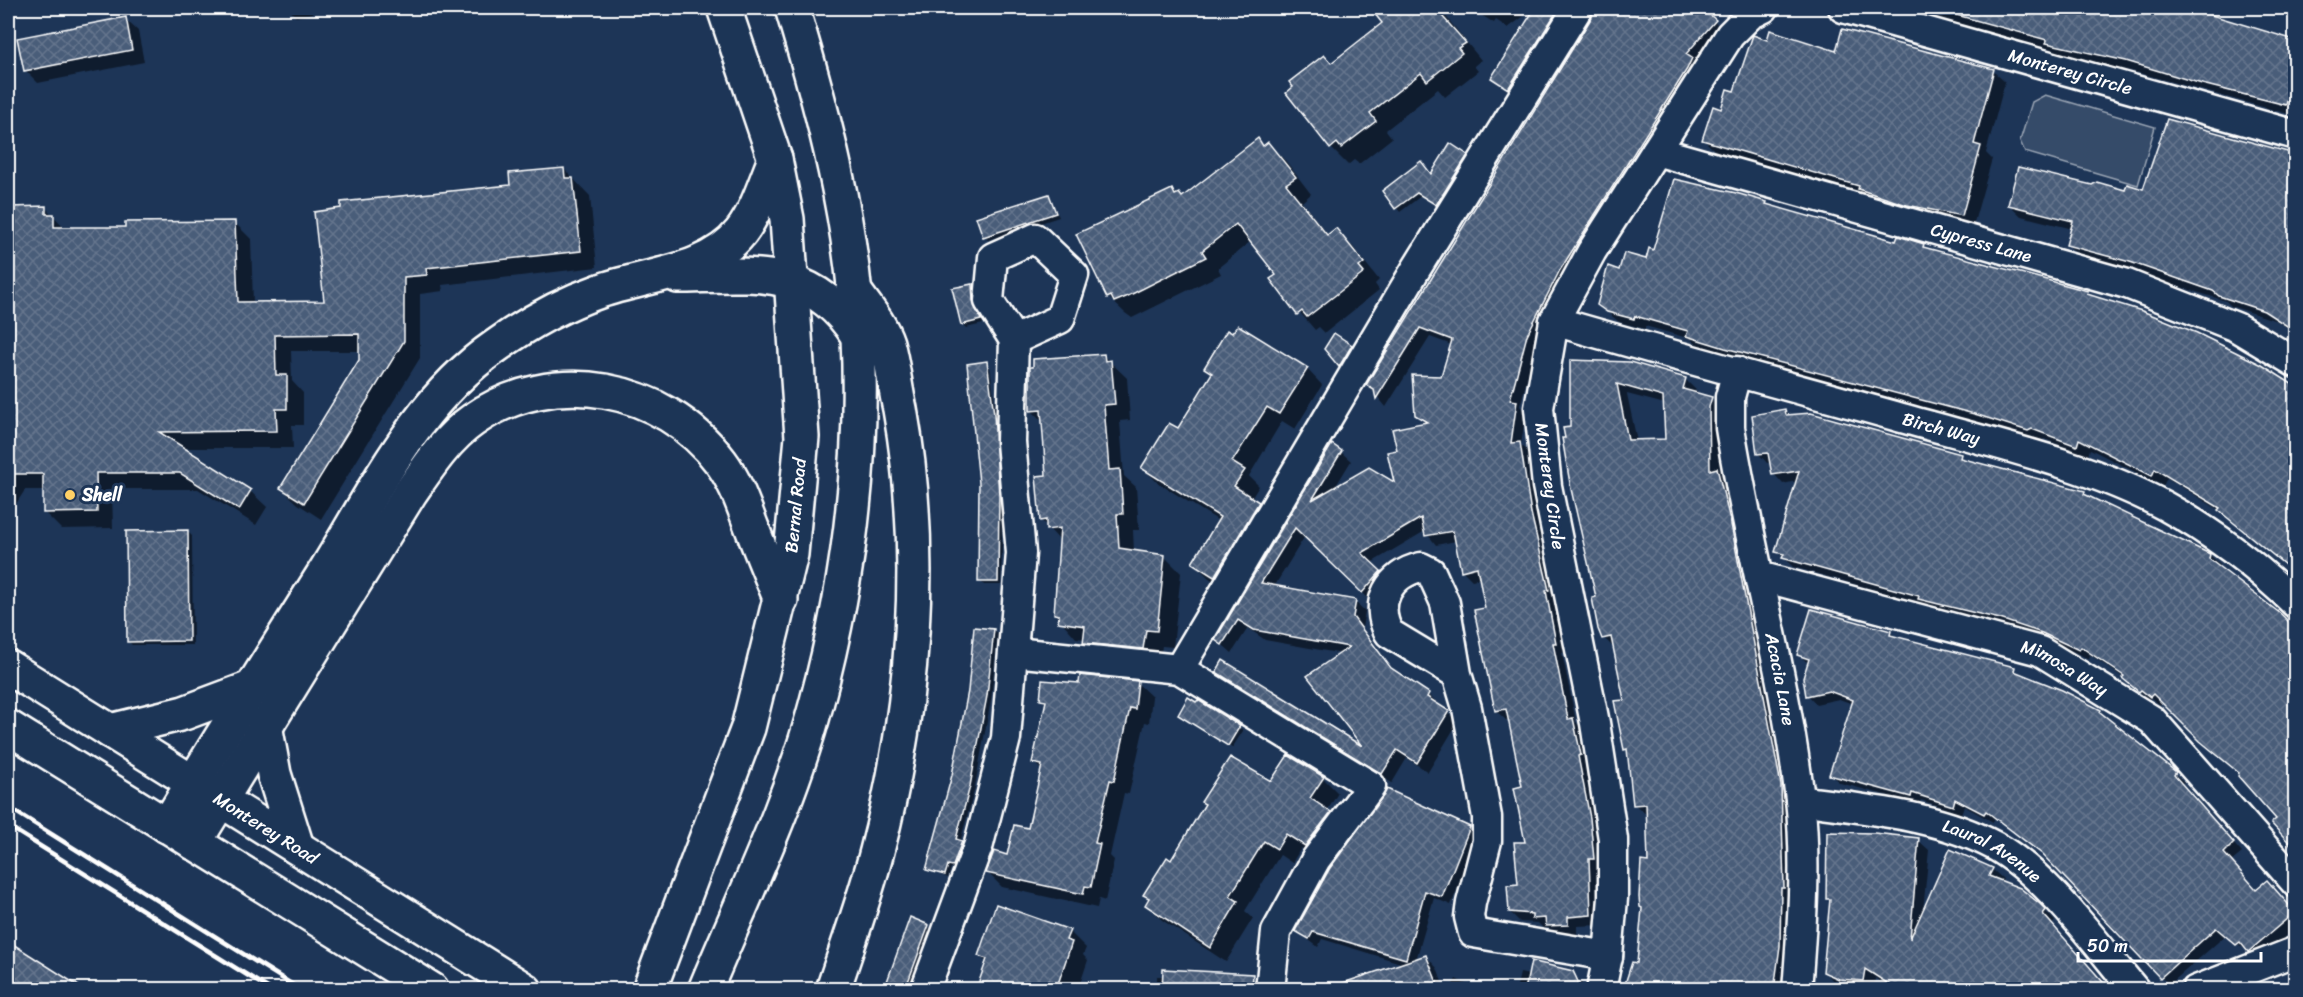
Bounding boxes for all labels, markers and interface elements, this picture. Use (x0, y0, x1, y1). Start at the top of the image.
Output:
street label: Monterey Circle (2004, 39, 2136, 104)
street label: Cypress Lane (1927, 213, 2036, 272)
street label: Birch Way (1899, 403, 1984, 455)
street label: Monterey Circle (1525, 421, 1575, 551)
street label: Bernal Road (775, 455, 816, 554)
place label: Shell (81, 479, 123, 511)
marker: Shell (63, 488, 77, 502)
street label: Acacia Lane (1755, 629, 1805, 728)
street label: Mimosa Way (2017, 631, 2115, 706)
street label: Monterey Road (207, 783, 326, 874)
street label: Laural Avenue (1939, 810, 2050, 891)
scale bar (2078, 925, 2261, 963)
text: 50 m (2087, 930, 2128, 962)

